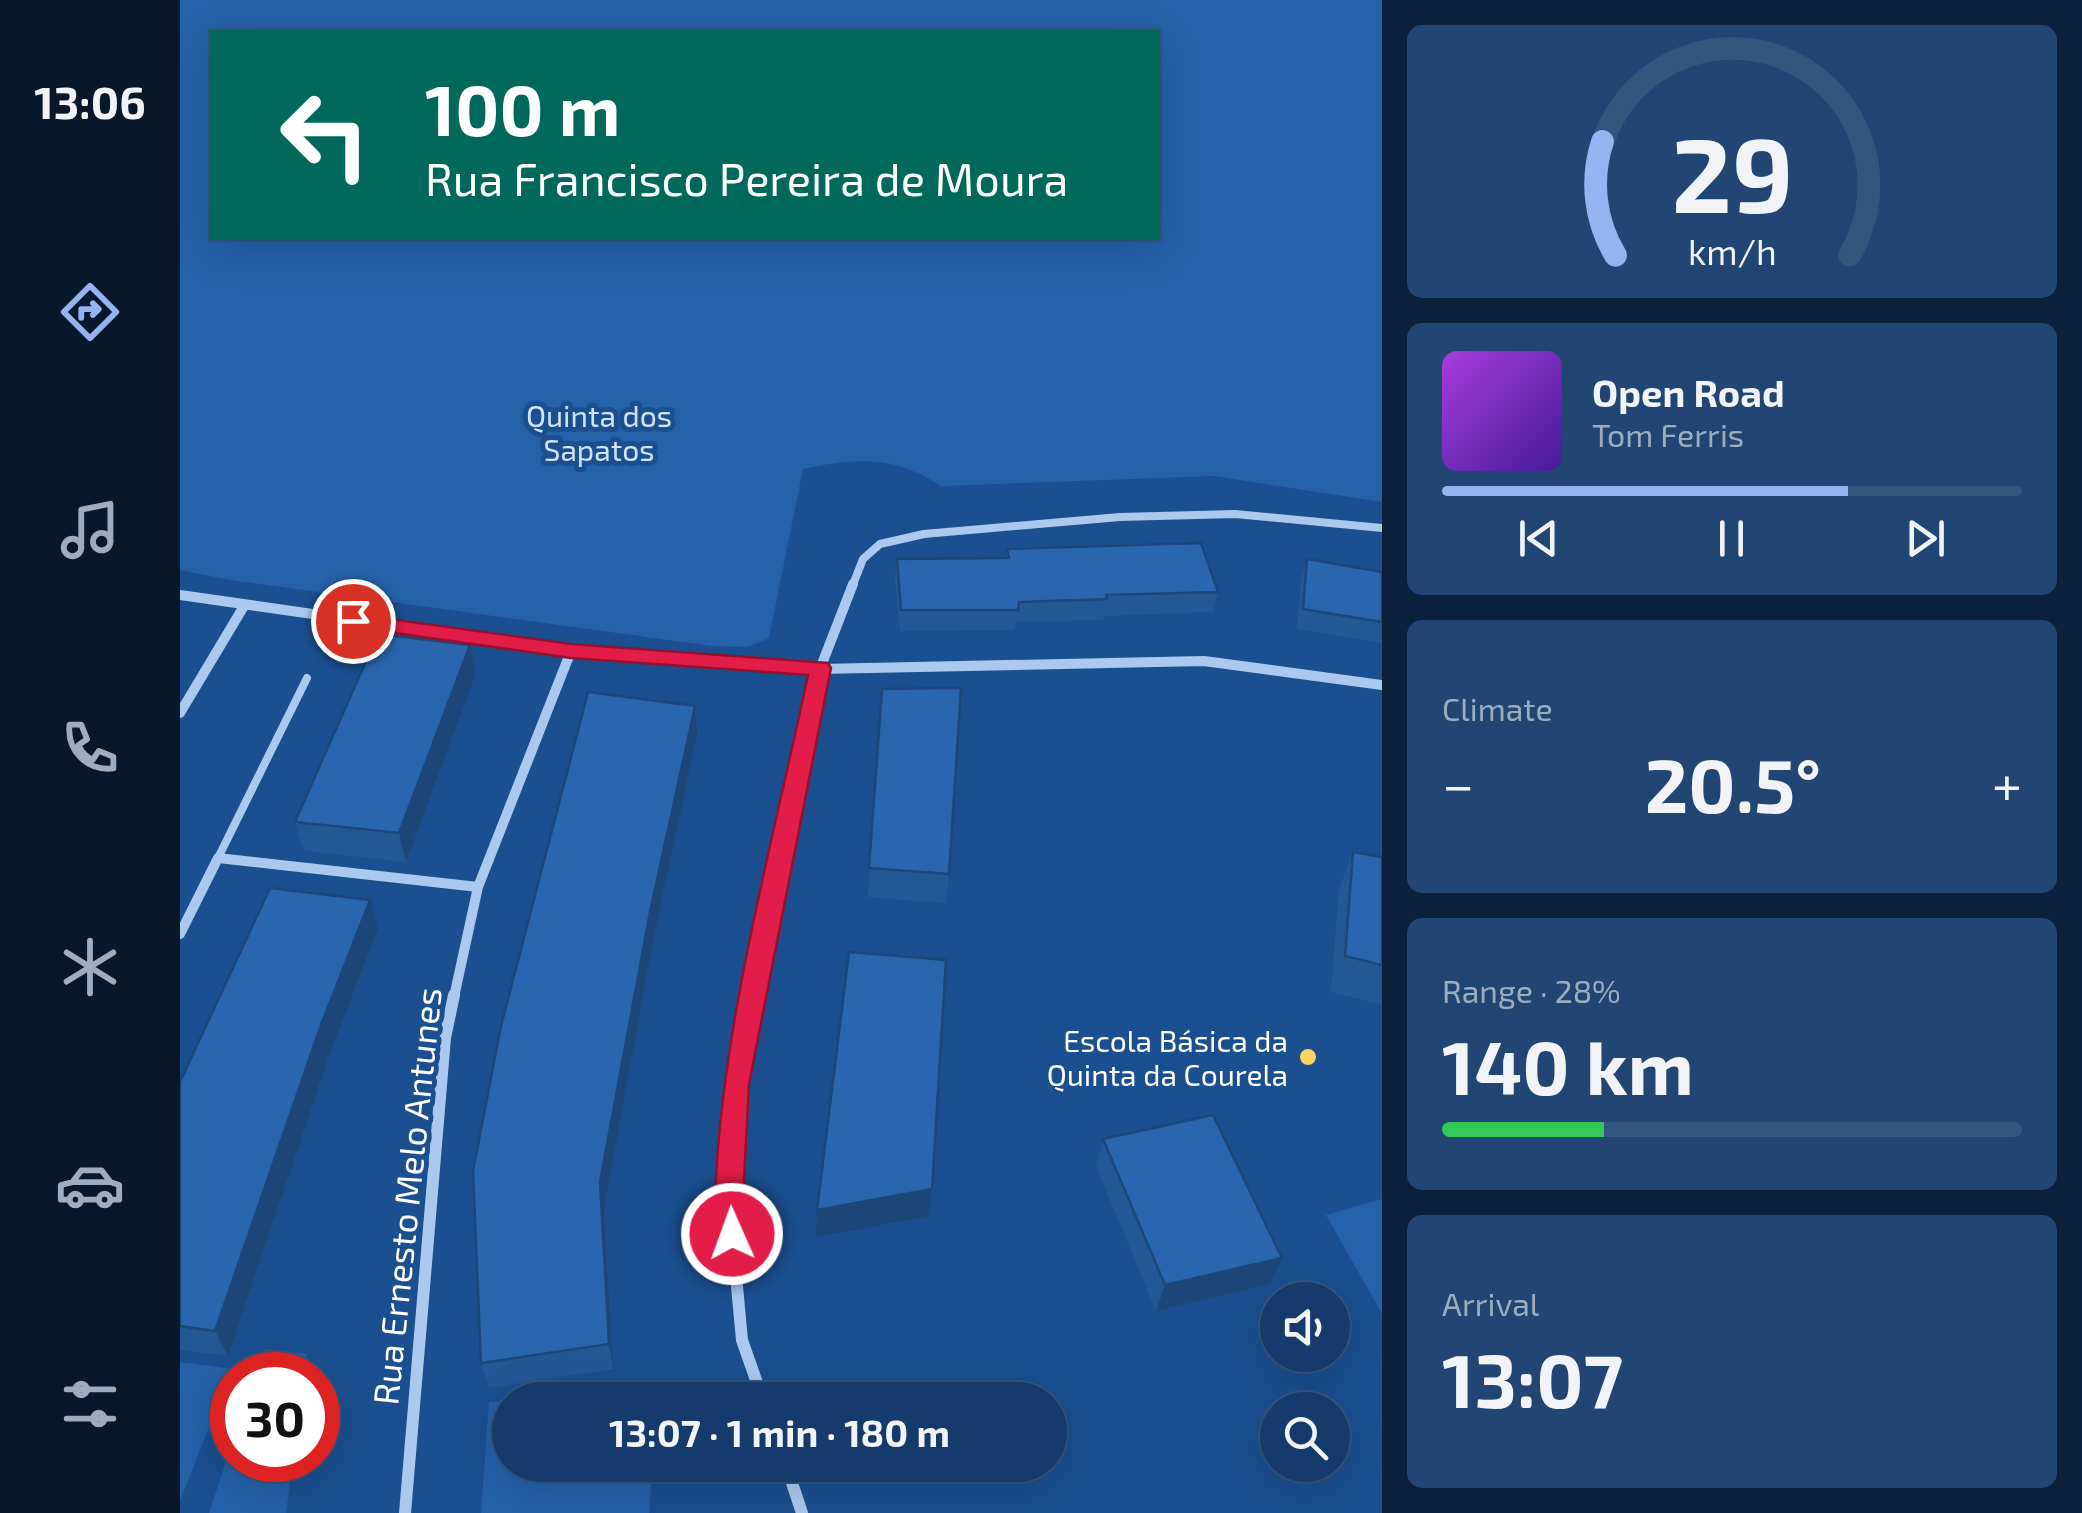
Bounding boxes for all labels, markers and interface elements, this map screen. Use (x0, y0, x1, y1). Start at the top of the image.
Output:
text: 100 m (425, 66, 620, 150)
icon: left (260, 70, 390, 200)
text: 13:06 (34, 74, 146, 128)
text: 29 (1671, 109, 1793, 234)
text: Rua Francisco Pereira de Moura (425, 151, 1068, 205)
text: km/h (1688, 229, 1776, 272)
icon: directions (55, 277, 125, 347)
text: Open Road (1592, 369, 1785, 415)
park label: Quinta dos Sapatos (526, 397, 672, 467)
text: Tom Ferris (1592, 415, 1744, 453)
icon: music (55, 495, 125, 565)
icon: previous (1511, 511, 1566, 566)
icon: pause (1704, 511, 1759, 566)
icon: next (1898, 511, 1953, 566)
pin (311, 579, 396, 664)
icon: arrive (326, 594, 381, 649)
text: Climate (1442, 689, 1553, 727)
icon: phone (55, 713, 125, 783)
text: 20.5° (1645, 738, 1821, 828)
text: − (1442, 750, 1474, 816)
text: + (1992, 750, 2022, 816)
icon: climate (55, 932, 125, 1002)
text: Range · 28% (1442, 971, 1621, 1009)
street label: Rua Ernesto Melo Antunes (363, 985, 449, 1407)
text: 140 km (1442, 1020, 1694, 1110)
place label: Escola Básica da Quinta da Courela (1047, 1022, 1288, 1092)
marker: Escola Básica da Quinta da Courela (1297, 1046, 1319, 1068)
icon: car (55, 1150, 125, 1220)
position arrow (680, 1182, 784, 1286)
map controls (1260, 1282, 1350, 1482)
button: sound (1260, 1282, 1350, 1372)
text: Arrival (1442, 1284, 1539, 1322)
text: 13:07 (1442, 1333, 1623, 1423)
speed limit sign: 30 (210, 1352, 340, 1482)
icon: filters (55, 1369, 125, 1439)
button: search (1260, 1392, 1350, 1482)
text: 13:07 · 1 min · 180 m (609, 1409, 950, 1455)

